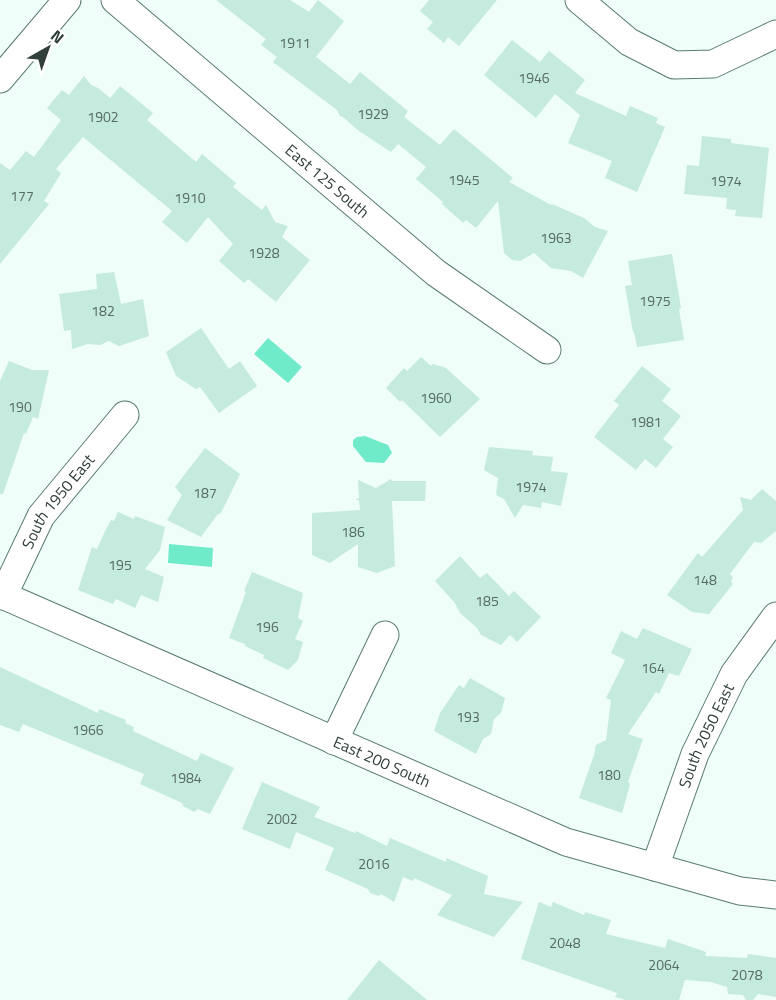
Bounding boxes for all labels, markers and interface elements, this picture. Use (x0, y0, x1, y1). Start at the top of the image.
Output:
north arrow (18, 18, 78, 78)
text: N (46, 24, 70, 49)
house number: 1911 (279, 32, 311, 53)
house number: 1946 (518, 67, 550, 88)
house number: 1929 (357, 103, 389, 124)
house number: 1902 (87, 106, 119, 127)
street label: East 125 South (280, 138, 375, 224)
house number: 1945 (448, 169, 480, 190)
house number: 1974 (710, 170, 742, 191)
house number: 177 (10, 185, 34, 206)
house number: 1910 (174, 187, 206, 208)
house number: 1963 (540, 227, 572, 248)
house number: 1928 (248, 242, 280, 263)
house number: 1975 (639, 290, 671, 311)
house number: 182 (91, 300, 115, 321)
house number: 1960 (420, 387, 452, 408)
house number: 190 (8, 396, 32, 417)
house number: 1981 (630, 411, 662, 432)
street label: South 1950 East (15, 448, 100, 553)
house number: 1974 (515, 476, 547, 497)
house number: 187 (193, 482, 217, 503)
house number: 186 (341, 521, 365, 542)
house number: 195 (108, 554, 132, 575)
house number: 148 (693, 569, 717, 590)
house number: 185 (475, 590, 499, 611)
house number: 196 (255, 616, 279, 637)
house number: 164 (641, 657, 665, 678)
street label: South 2050 East (672, 679, 740, 791)
house number: 193 (456, 706, 480, 727)
house number: 1966 (72, 719, 104, 740)
street label: East 200 South (330, 730, 434, 793)
house number: 180 (597, 764, 621, 785)
house number: 1984 (170, 767, 202, 788)
house number: 2002 (266, 808, 298, 829)
house number: 2016 (358, 853, 390, 874)
house number: 2048 (549, 932, 581, 953)
house number: 2064 (648, 954, 680, 975)
house number: 2078 (731, 964, 763, 985)

